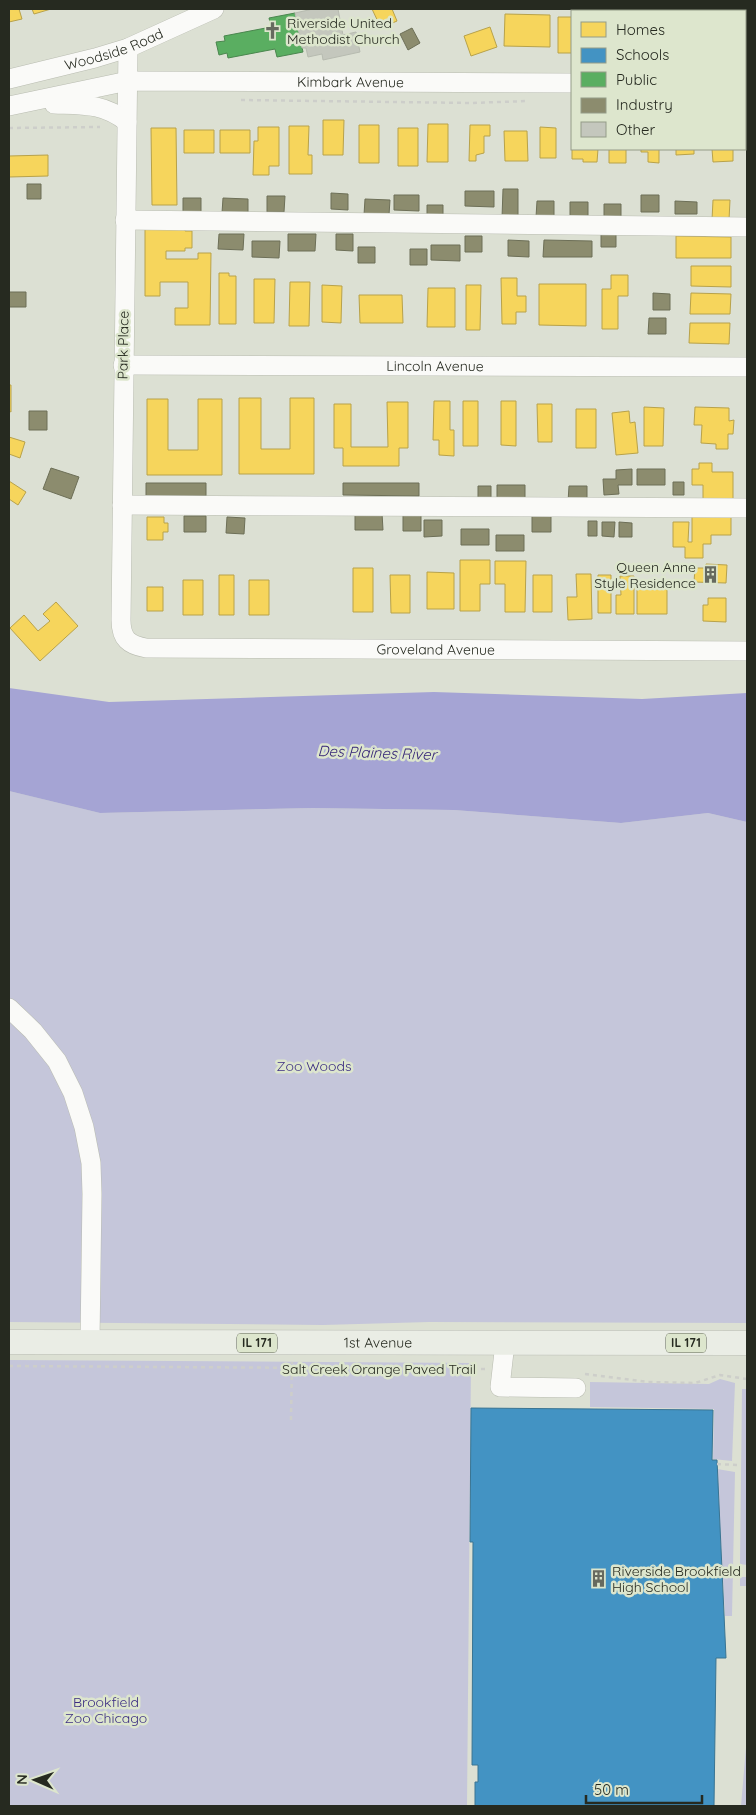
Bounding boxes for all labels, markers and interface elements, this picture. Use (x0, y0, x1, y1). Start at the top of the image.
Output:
legend (571, 10, 746, 150)
place label: Riverside United Methodist Church (287, 14, 400, 48)
text: Homes (616, 20, 665, 39)
church icon: Riverside United Methodist Church (263, 21, 283, 41)
street label: Woodside Road (63, 24, 166, 74)
text: Schools (616, 45, 669, 64)
text: Public (616, 70, 657, 89)
street label: Kimbark Avenue (297, 73, 404, 91)
text: Industry (616, 95, 673, 114)
text: Other (616, 120, 656, 139)
street label: Park Place (113, 310, 133, 379)
street label: Lincoln Avenue (386, 357, 484, 375)
place label: Queen Anne Style Residence (594, 558, 696, 592)
building icon: Queen Anne Style Residence (700, 565, 720, 585)
street label: Groveland Avenue (376, 640, 495, 659)
water label: Des Plaines River (317, 741, 439, 764)
park label: Zoo Woods (277, 1057, 351, 1075)
street label: 1st Avenue (344, 1333, 412, 1352)
road number: IL 171 (237, 1334, 277, 1352)
road number: IL 171 (666, 1334, 706, 1352)
street label: Salt Creek Orange Paved Trail (282, 1360, 476, 1378)
place label: Riverside Brookfield High School (612, 1562, 741, 1596)
building icon: Riverside Brookfield High School (588, 1569, 608, 1589)
park label: Brookfield Zoo Chicago (65, 1693, 147, 1727)
north arrow (10, 1755, 60, 1805)
scale bar (586, 1772, 702, 1804)
text: N (13, 1774, 31, 1785)
text: 50 m (594, 1780, 629, 1799)

